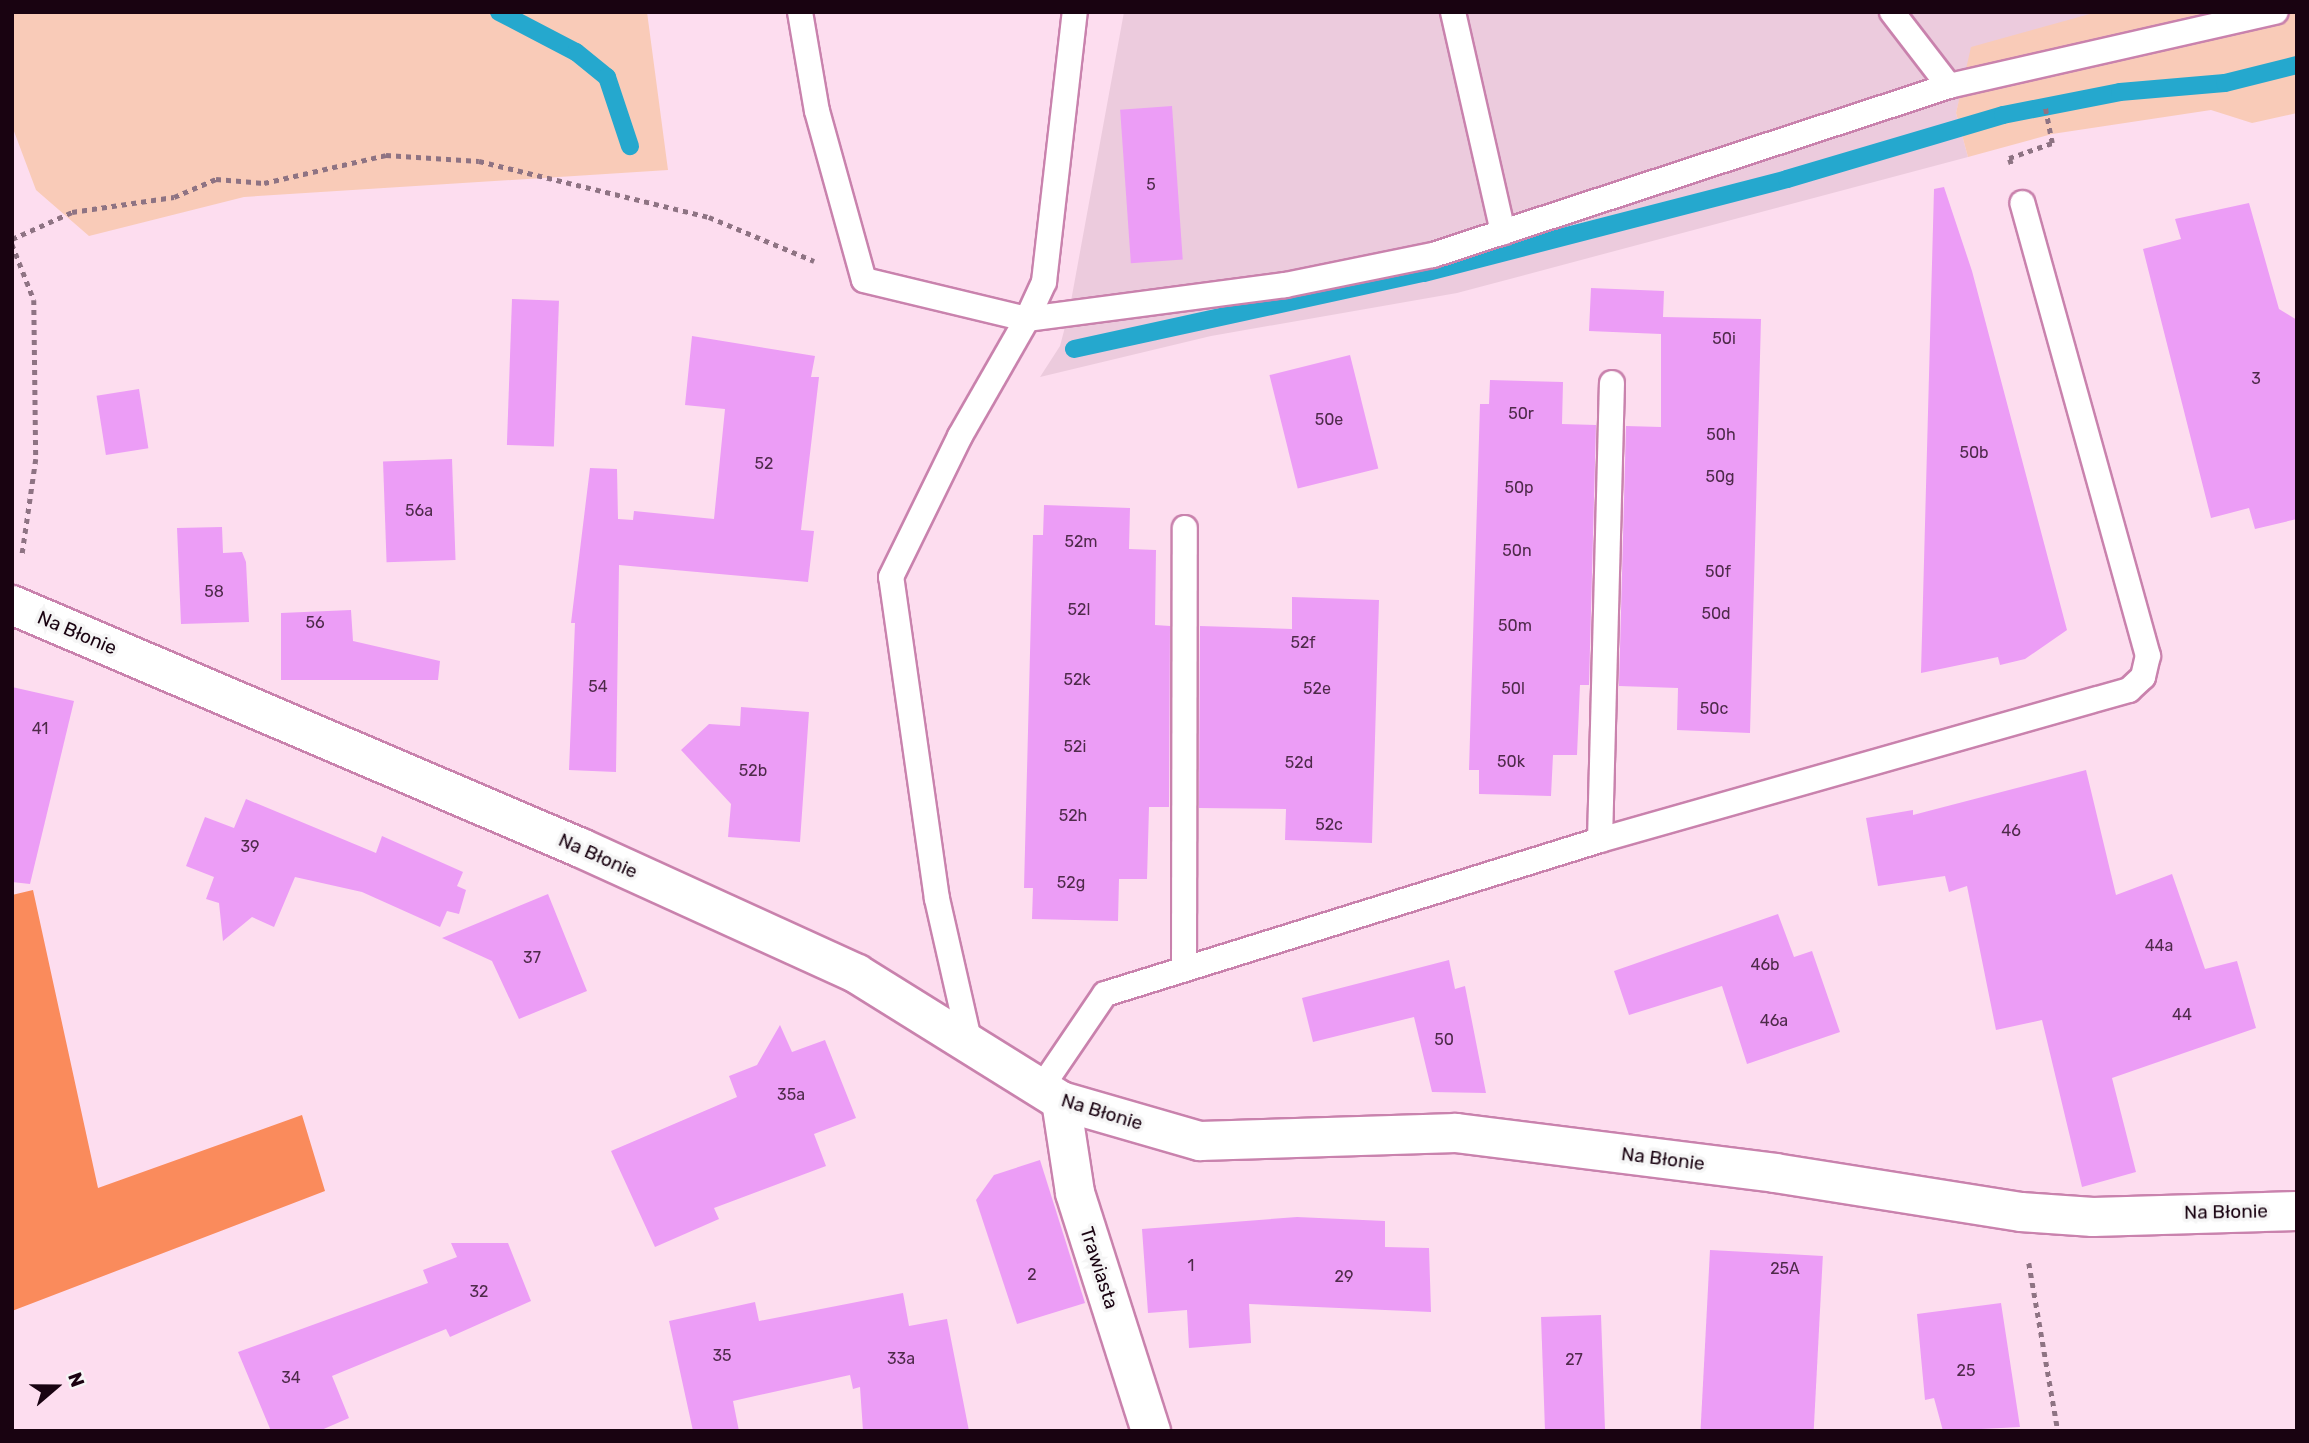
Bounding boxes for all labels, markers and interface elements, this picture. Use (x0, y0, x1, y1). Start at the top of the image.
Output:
house number: 5 (1146, 175, 1156, 195)
house number: 50i (1712, 329, 1736, 349)
house number: 3 (2251, 369, 2261, 389)
house number: 50r (1508, 404, 1534, 424)
house number: 50e (1315, 410, 1343, 430)
house number: 50h (1706, 425, 1736, 445)
house number: 50b (1959, 443, 1989, 463)
house number: 52 (755, 454, 773, 474)
house number: 50g (1705, 467, 1735, 487)
house number: 50p (1504, 478, 1534, 498)
house number: 56a (405, 501, 433, 521)
house number: 52m (1064, 532, 1098, 552)
house number: 50n (1502, 541, 1532, 561)
house number: 50f (1705, 562, 1731, 582)
house number: 58 (204, 582, 224, 602)
house number: 52l (1068, 600, 1090, 620)
house number: 50d (1701, 604, 1731, 624)
street label: Na Błonie (34, 606, 120, 660)
house number: 56 (305, 613, 325, 633)
house number: 50m (1498, 616, 1532, 636)
house number: 52f (1290, 633, 1316, 653)
house number: 52k (1063, 670, 1091, 690)
house number: 54 (588, 677, 608, 697)
house number: 52e (1303, 679, 1331, 699)
house number: 50l (1501, 679, 1525, 699)
house number: 50c (1700, 699, 1728, 719)
house number: 41 (32, 719, 48, 739)
house number: 52i (1064, 737, 1086, 757)
house number: 50k (1497, 752, 1525, 772)
house number: 52d (1285, 753, 1313, 773)
house number: 52b (739, 761, 767, 781)
house number: 52h (1059, 806, 1087, 826)
house number: 52c (1315, 815, 1343, 835)
house number: 46 (2001, 821, 2021, 841)
street label: Na Błonie (555, 829, 641, 883)
house number: 39 (240, 837, 260, 857)
house number: 52g (1057, 873, 1085, 893)
house number: 44a (2145, 936, 2173, 956)
house number: 37 (523, 948, 541, 968)
house number: 46b (1750, 955, 1780, 975)
house number: 44 (2172, 1005, 2192, 1025)
house number: 46a (1760, 1011, 1788, 1031)
house number: 50 (1434, 1030, 1454, 1050)
house number: 35a (777, 1085, 805, 1105)
street label: Na Błonie (1059, 1089, 1145, 1135)
street label: Na Błonie (1620, 1143, 1706, 1175)
street label: Na Błonie (2184, 1200, 2268, 1224)
street label: Trawiasta (1075, 1224, 1123, 1312)
house number: 1 (1188, 1256, 1194, 1276)
house number: 25A (1770, 1259, 1800, 1279)
house number: 2 (1027, 1265, 1037, 1285)
house number: 29 (1335, 1267, 1353, 1287)
house number: 32 (469, 1282, 489, 1302)
house number: 35 (712, 1346, 732, 1366)
house number: 33a (887, 1349, 915, 1369)
house number: 27 (1565, 1350, 1583, 1370)
north arrow (21, 1352, 91, 1422)
house number: 25 (1957, 1361, 1975, 1381)
house number: 34 (281, 1368, 301, 1388)
text: N (63, 1369, 89, 1390)

